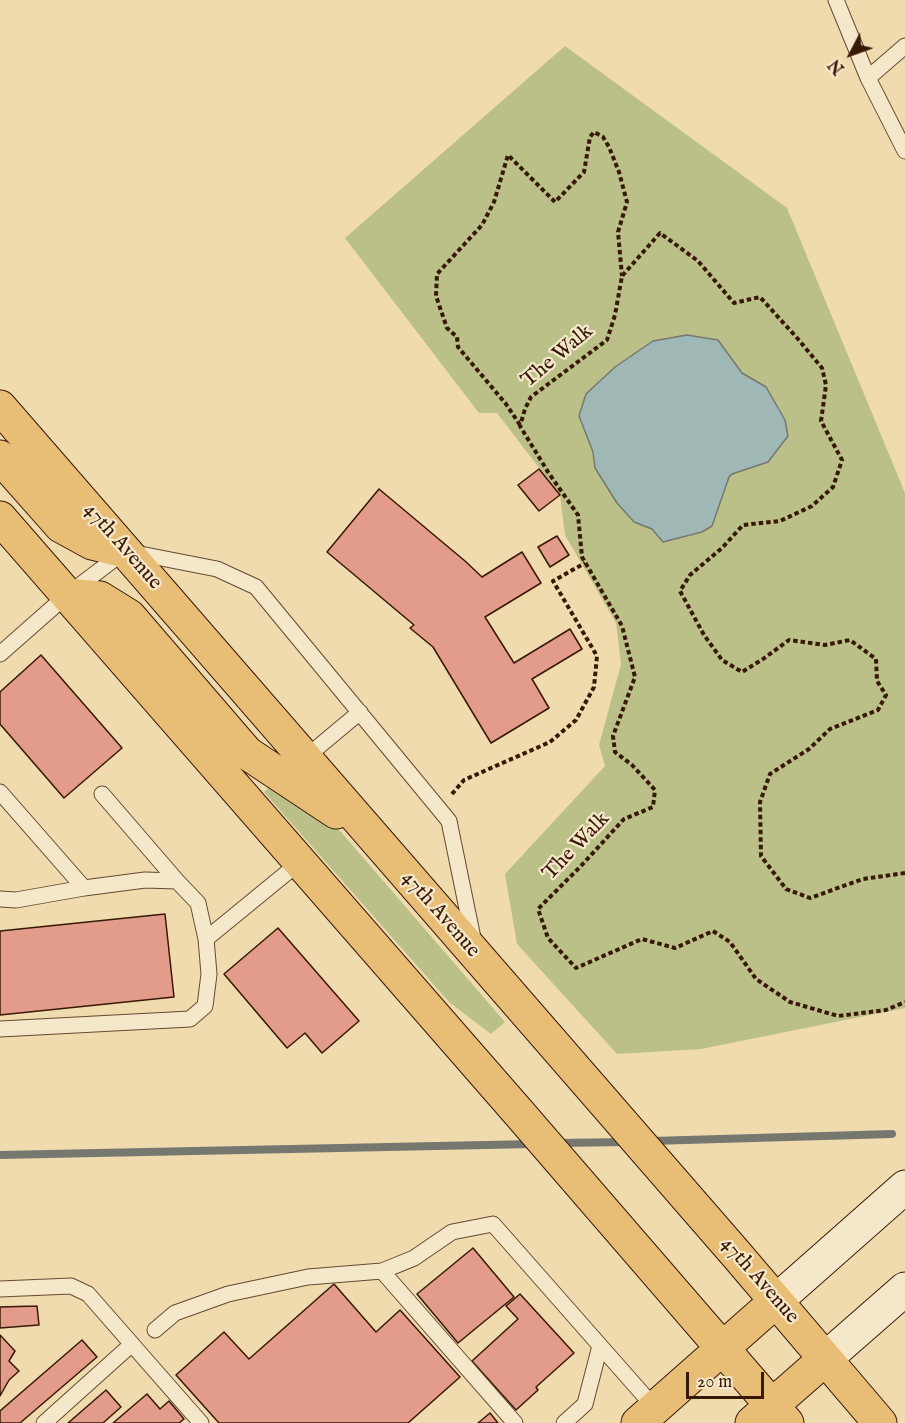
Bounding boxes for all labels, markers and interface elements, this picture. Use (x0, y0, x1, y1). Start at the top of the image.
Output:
north arrow (821, 24, 881, 84)
text: N (825, 54, 850, 78)
street label: The Walk (517, 320, 599, 394)
street label: 47th Avenue (78, 499, 166, 595)
street label: The Walk (538, 807, 616, 887)
street label: 47th Avenue (396, 867, 484, 963)
street label: 47th Avenue (715, 1233, 803, 1329)
scale bar (689, 1360, 767, 1398)
text: 20 m (697, 1371, 732, 1394)

